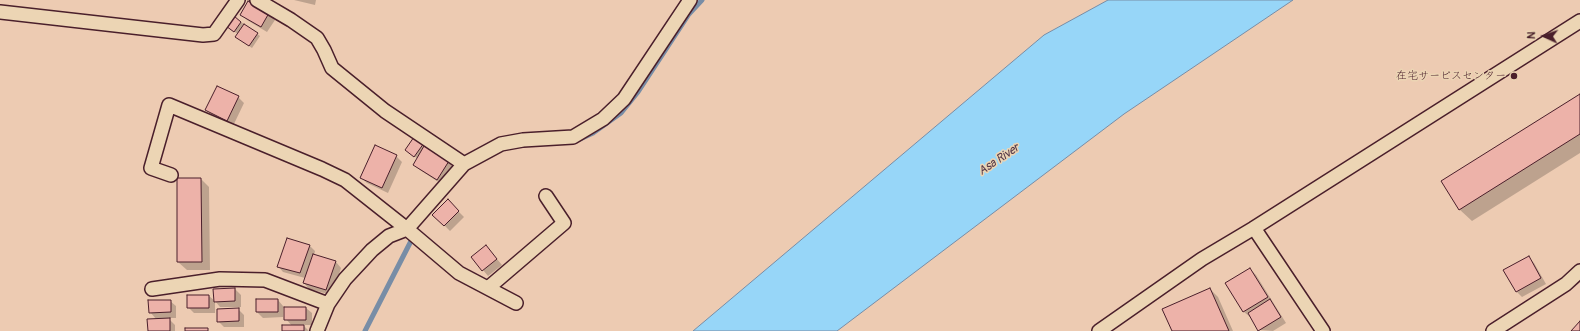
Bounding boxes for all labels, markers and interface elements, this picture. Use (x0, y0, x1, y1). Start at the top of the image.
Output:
north arrow (1524, 16, 1564, 56)
text: N (1525, 31, 1538, 39)
place label: 在宅サービスセンター (1396, 69, 1506, 83)
marker: 在宅サービスセンター (1509, 71, 1519, 81)
water label: Asa River (976, 141, 1022, 179)

